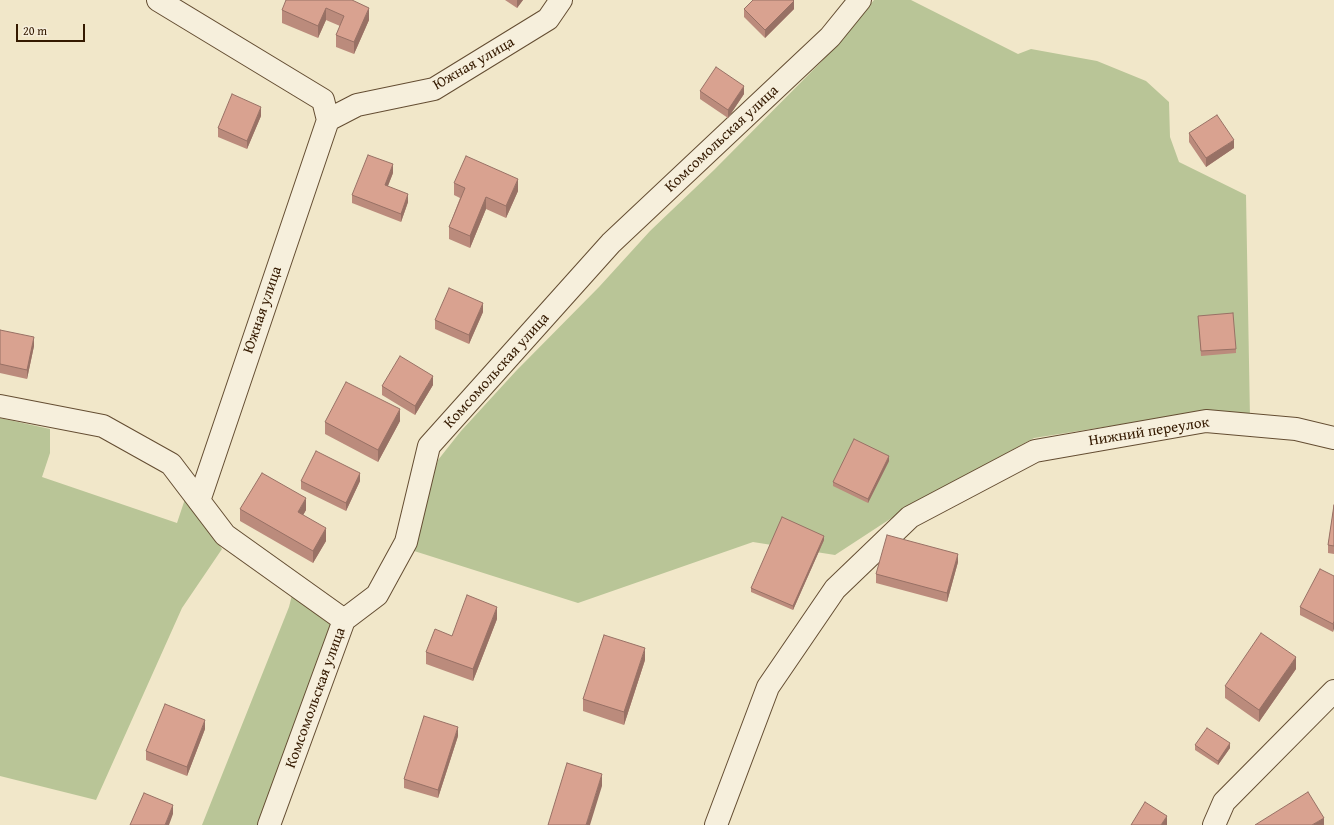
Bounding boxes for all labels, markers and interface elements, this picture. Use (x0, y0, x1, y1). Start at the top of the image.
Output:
scale bar (18, 16, 87, 42)
text: 20 m (23, 22, 47, 39)
street label: Южная улица (430, 33, 518, 95)
street label: Комсомольская улица (662, 82, 782, 196)
street label: Южная улица (240, 264, 286, 356)
street label: Комсомольская улица (441, 310, 553, 432)
street label: Нижний переулок (1087, 414, 1211, 450)
street label: Комсомольская улица (282, 625, 350, 771)

